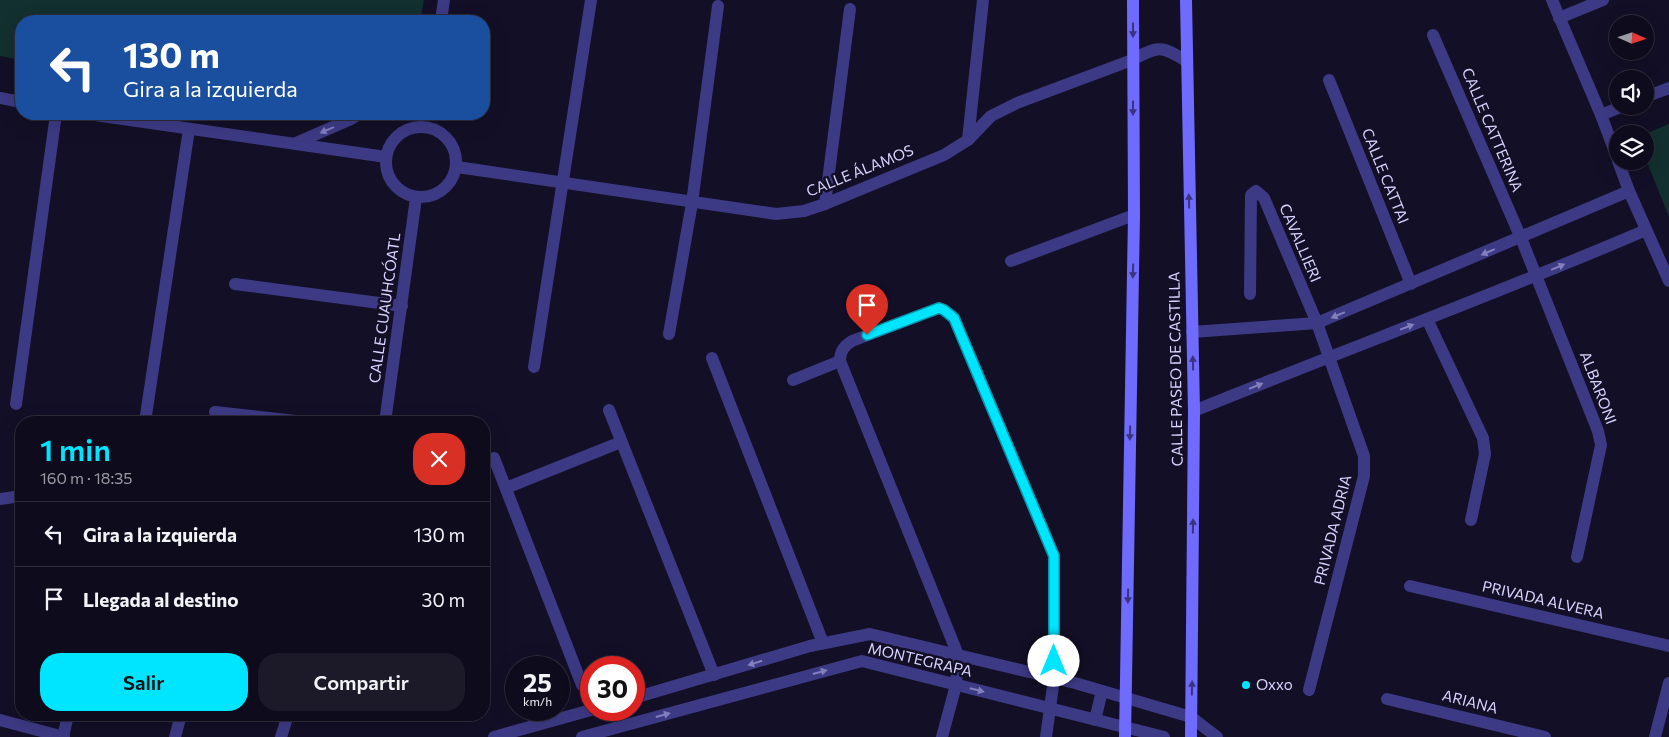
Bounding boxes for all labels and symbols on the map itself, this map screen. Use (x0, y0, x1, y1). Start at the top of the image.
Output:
north arrow (1609, 15, 1654, 60)
one-way arrow (1128, 22, 1136, 38)
street label: CALLE CATTERINA (1459, 65, 1527, 194)
one-way arrow (1129, 101, 1137, 117)
street label: CALLE CATTAI (1359, 125, 1413, 226)
one-way arrow (320, 126, 334, 134)
street label: CALLE ÁLAMOS (803, 139, 916, 200)
one-way arrow (1185, 193, 1193, 209)
street label: CAVALLIERI (1276, 201, 1326, 285)
street label: CALLE CUAUHCÓATL (364, 231, 404, 384)
one-way arrow (1481, 248, 1495, 256)
one-way arrow (1129, 263, 1137, 279)
one-way arrow (1551, 263, 1566, 271)
street label: CALLE PASEO DE CASTILLA (1164, 271, 1186, 467)
pin (846, 284, 888, 335)
one-way arrow (1331, 311, 1345, 319)
one-way arrow (1400, 323, 1415, 331)
street label: ALBARONI (1577, 349, 1621, 427)
one-way arrow (1189, 355, 1197, 371)
one-way arrow (1248, 382, 1263, 389)
one-way arrow (1126, 426, 1134, 442)
street label: PRIVADA ADRIA (1310, 473, 1354, 587)
one-way arrow (1189, 518, 1197, 534)
street label: PRIVADA ALVERA (1481, 576, 1606, 622)
one-way arrow (1123, 588, 1131, 604)
position arrow (1027, 634, 1079, 686)
street label: MONTEGRAPA (866, 638, 974, 680)
speed limit sign: 30 (580, 656, 645, 721)
one-way arrow (747, 659, 762, 667)
one-way arrow (812, 668, 827, 676)
place label: Oxxo (1256, 675, 1293, 693)
marker: Oxxo (1240, 679, 1252, 691)
one-way arrow (1188, 680, 1196, 696)
street label: ARIANA (1441, 685, 1500, 717)
one-way arrow (969, 686, 984, 694)
one-way arrow (655, 711, 670, 719)

